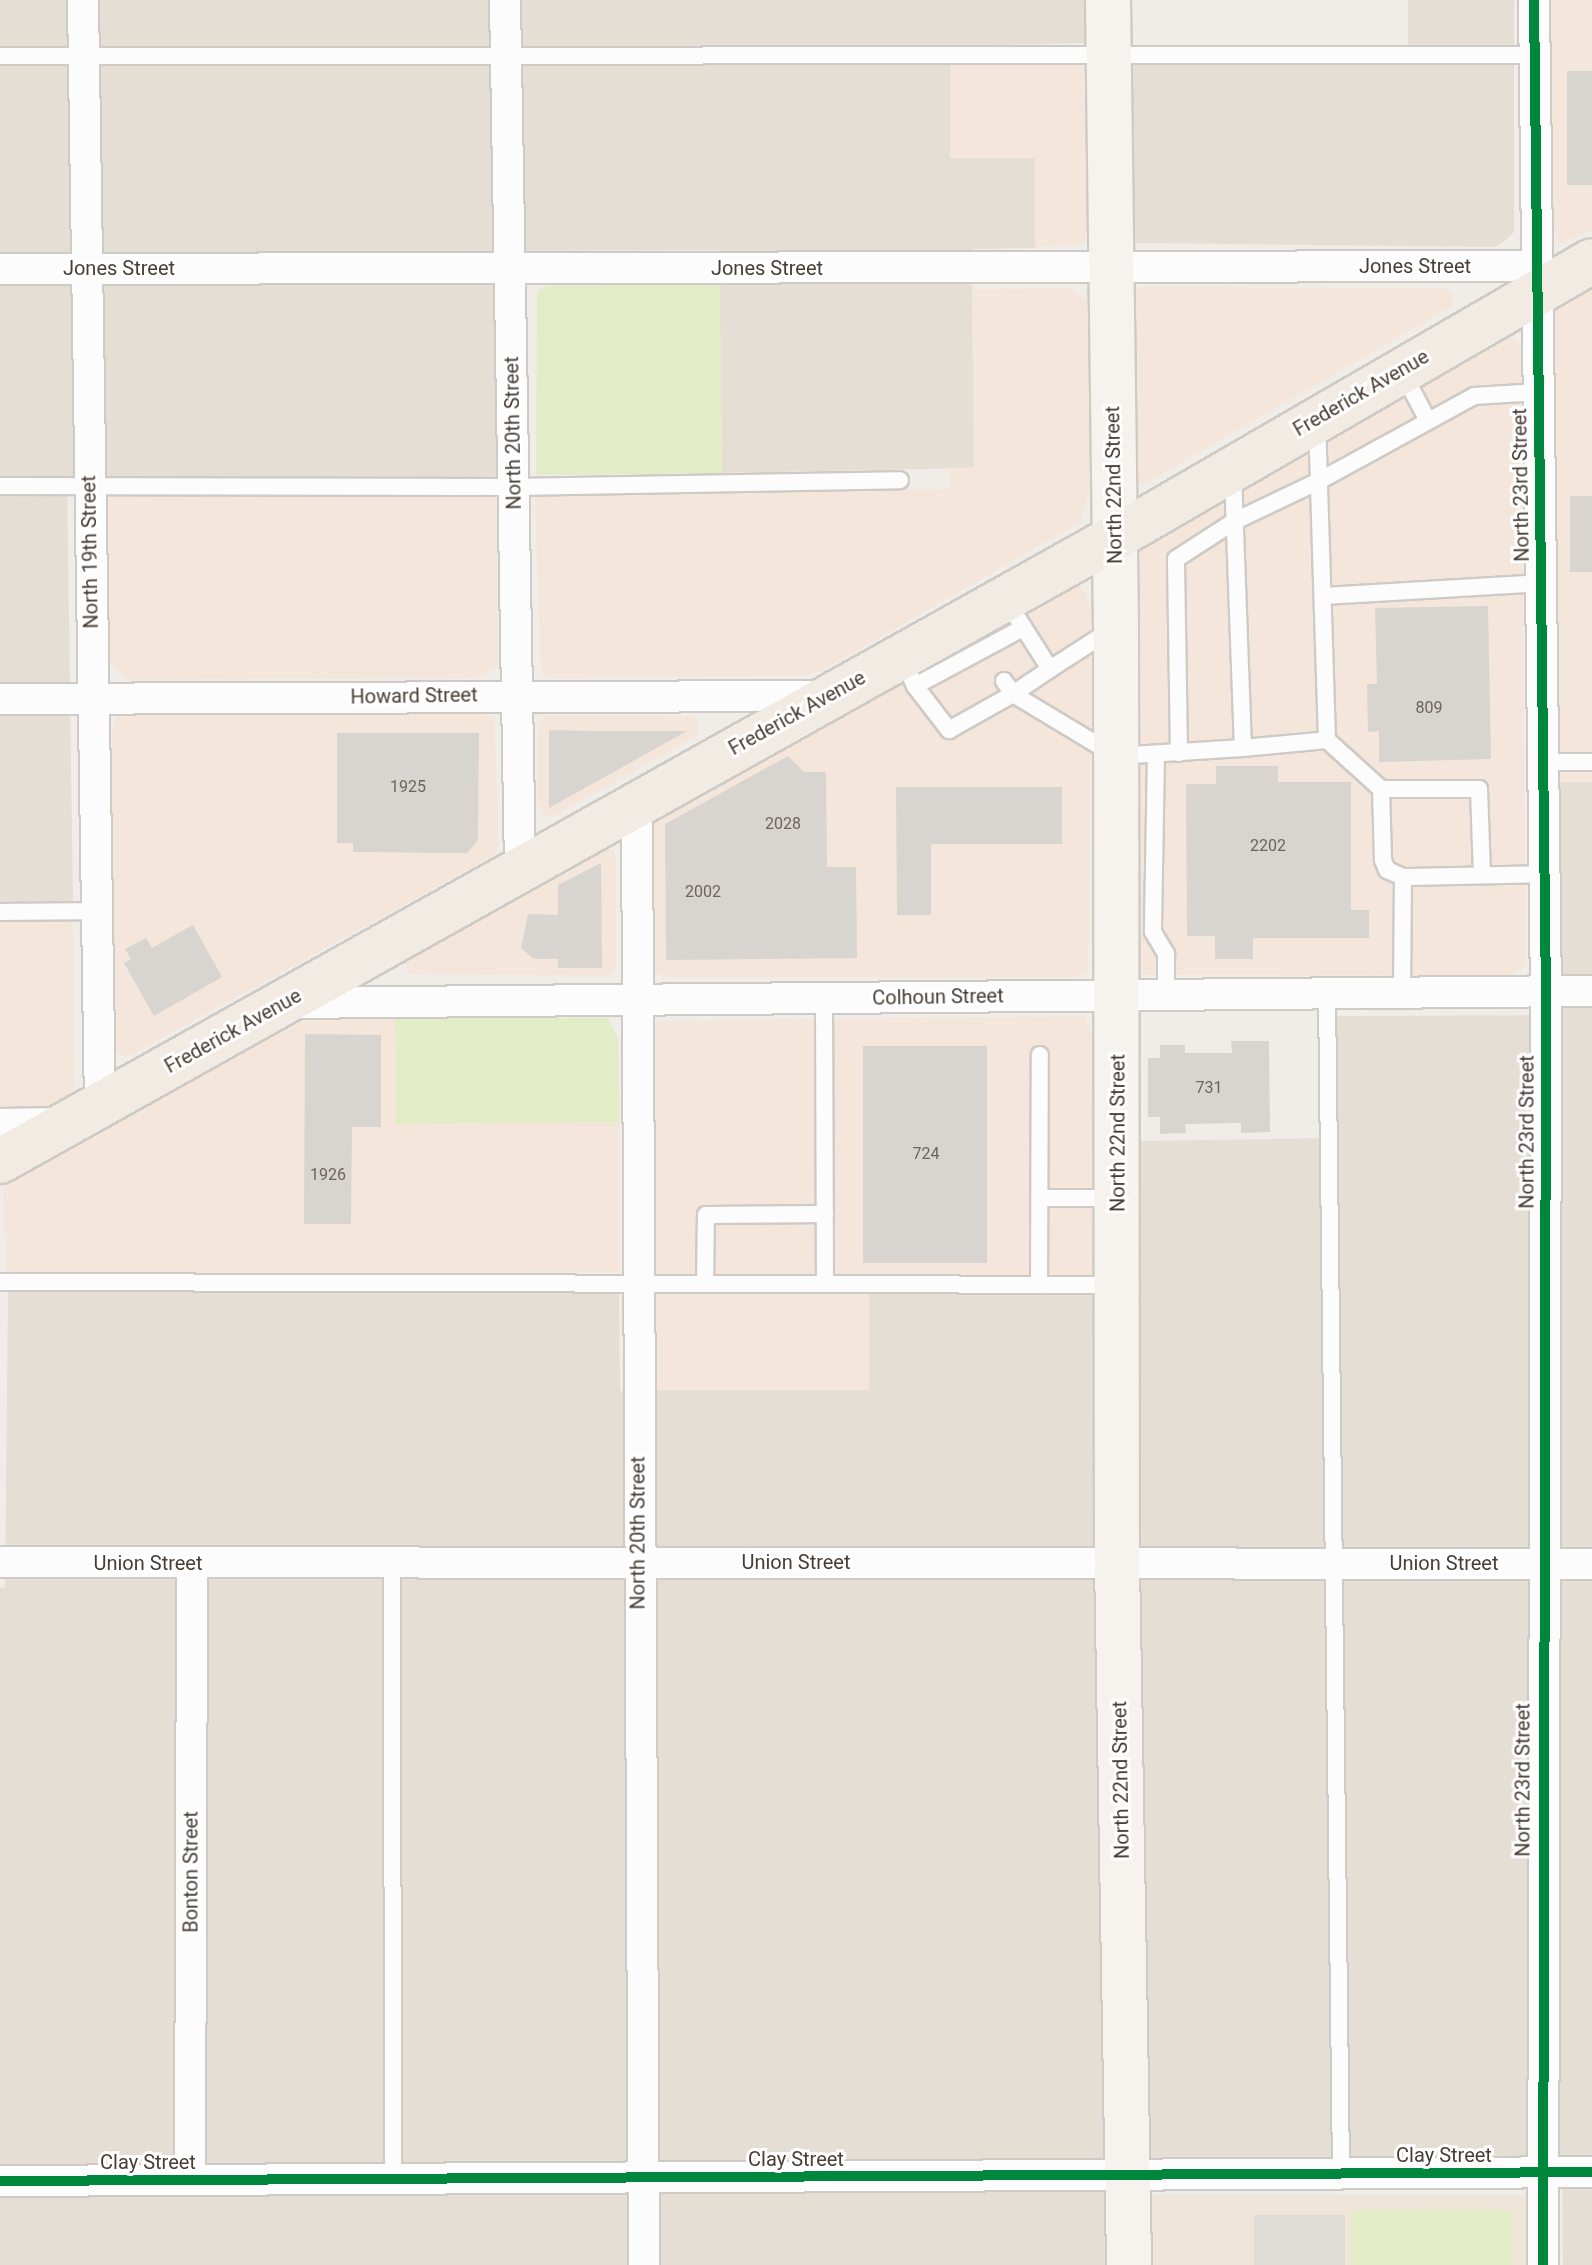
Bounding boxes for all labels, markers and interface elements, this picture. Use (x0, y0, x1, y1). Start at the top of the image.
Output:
street label: Jones Street (1359, 254, 1471, 278)
street label: Jones Street (63, 256, 175, 280)
street label: Jones Street (711, 256, 823, 280)
street label: Frederick Avenue (1289, 344, 1433, 442)
street label: North 20th Street (500, 356, 526, 510)
street label: North 22nd Street (1101, 406, 1127, 564)
street label: North 23rd Street (1508, 408, 1534, 562)
street label: North 19th Street (77, 475, 103, 629)
street label: Frederick Avenue (724, 666, 870, 760)
street label: Howard Street (350, 683, 478, 709)
house number: 809 (1416, 698, 1442, 718)
house number: 1925 (390, 777, 426, 797)
house number: 2028 (765, 814, 801, 834)
house number: 2202 (1250, 836, 1286, 856)
house number: 2002 (685, 882, 721, 902)
street label: Frederick Avenue (160, 984, 306, 1078)
street label: Colhoun Street (872, 984, 1004, 1010)
street label: North 22nd Street (1106, 1054, 1130, 1212)
street label: North 23rd Street (1515, 1055, 1539, 1209)
house number: 731 (1196, 1078, 1222, 1098)
house number: 724 (913, 1144, 939, 1164)
house number: 1926 (310, 1165, 346, 1185)
street label: North 20th Street (626, 1456, 650, 1610)
street label: Union Street (741, 1550, 851, 1574)
street label: Union Street (93, 1551, 203, 1575)
street label: Union Street (1389, 1551, 1499, 1575)
street label: North 22nd Street (1108, 1701, 1134, 1859)
street label: North 23rd Street (1511, 1703, 1535, 1857)
street label: Bonton Street (179, 1811, 203, 1933)
street label: Clay Street (1396, 2143, 1492, 2167)
street label: Clay Street (748, 2147, 844, 2171)
street label: Clay Street (100, 2150, 196, 2174)

